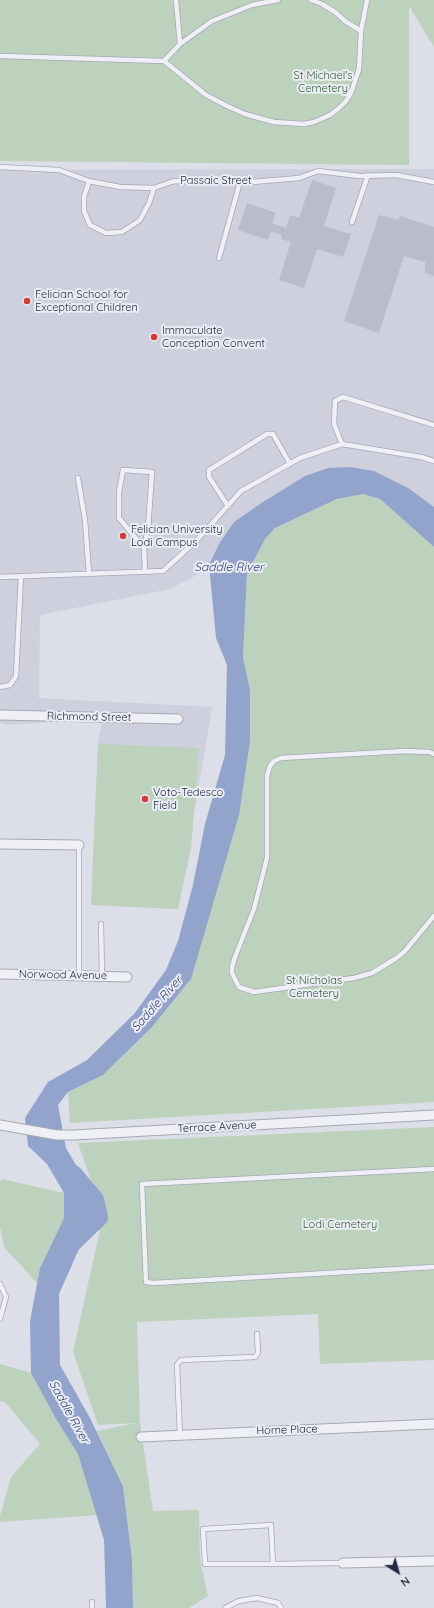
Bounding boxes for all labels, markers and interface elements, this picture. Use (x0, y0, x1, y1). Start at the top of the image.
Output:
park label: St Michael's Cemetery (293, 69, 353, 95)
street label: Passaic Street (180, 174, 252, 188)
place label: Felician School for Exceptional Children (35, 288, 138, 314)
marker: Felician School for Exceptional Children (22, 296, 32, 306)
place label: Immaculate Conception Convent (162, 324, 265, 350)
marker: Immaculate Conception Convent (149, 332, 159, 342)
place label: Felician University Lodi Campus (131, 523, 222, 549)
marker: Felician University Lodi Campus (118, 531, 128, 541)
water label: Saddle River (194, 560, 264, 574)
street label: Richmond Street (47, 710, 131, 724)
place label: Voto-Tedesco Field (153, 786, 223, 812)
marker: Voto-Tedesco Field (140, 794, 150, 804)
street label: Norwood Avenue (19, 968, 107, 982)
water label: Saddle River (128, 973, 186, 1035)
park label: St Nicholas Cemetery (286, 974, 342, 1000)
street label: Terrace Avenue (177, 1118, 257, 1136)
park label: Lodi Cemetery (303, 1218, 377, 1232)
water label: Saddle River (46, 1378, 92, 1446)
street label: Home Place (256, 1422, 318, 1438)
north arrow (378, 1552, 418, 1592)
text: N (398, 1574, 413, 1590)

